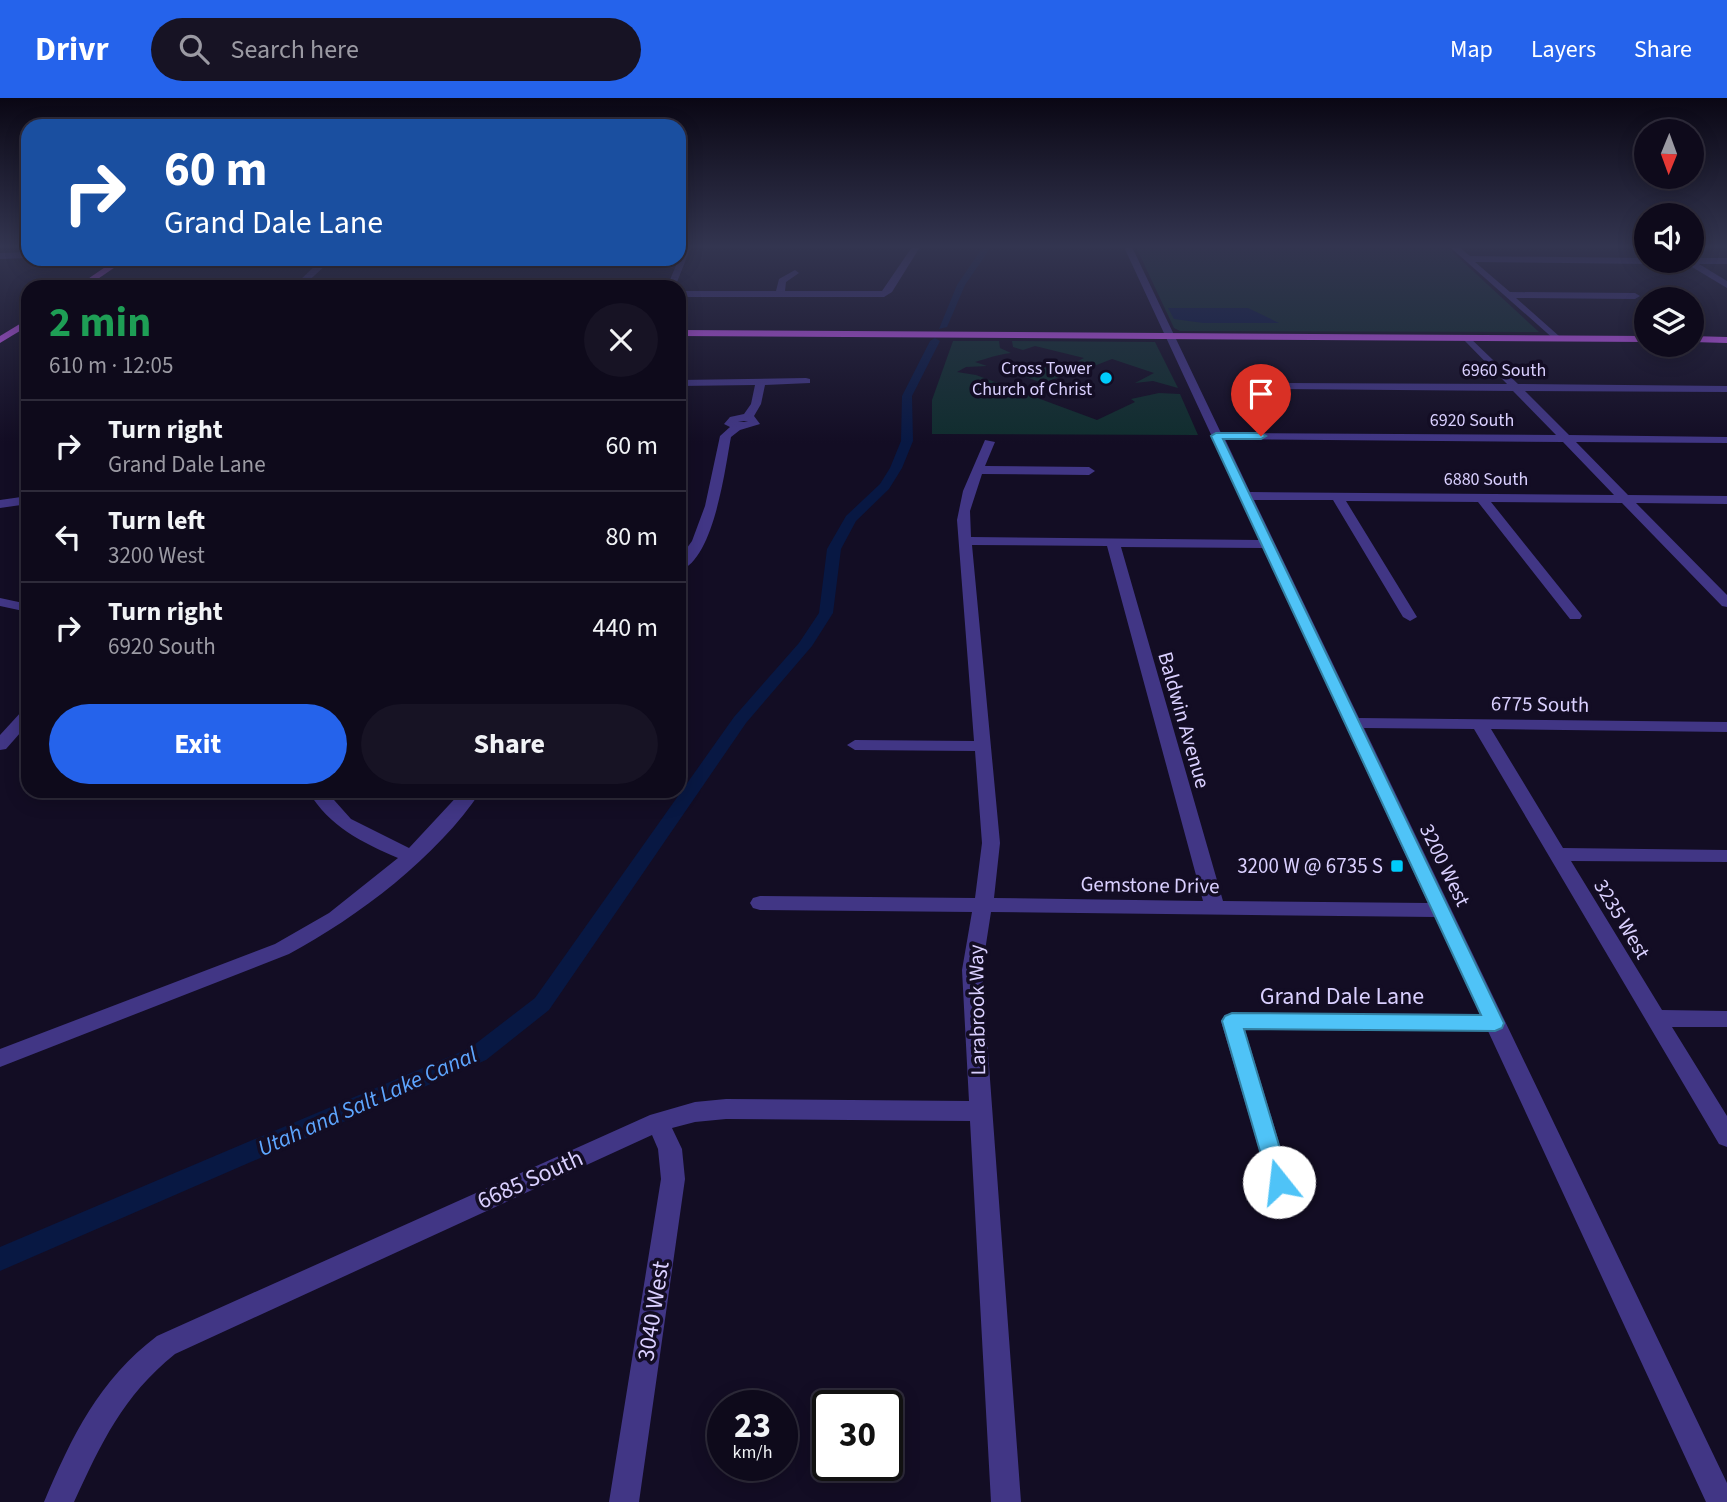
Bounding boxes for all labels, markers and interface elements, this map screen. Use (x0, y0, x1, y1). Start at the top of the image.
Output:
search box (151, 18, 641, 81)
text: Drivr (35, 26, 109, 73)
icon: search (175, 30, 213, 68)
text: Search here (231, 31, 359, 68)
text: Map (1450, 32, 1493, 67)
text: Layers (1531, 32, 1596, 67)
text: Share (1634, 32, 1692, 67)
north arrow (1634, 119, 1704, 189)
map controls (1634, 119, 1704, 357)
text: 60 m (164, 135, 268, 205)
icon: right (49, 147, 140, 238)
text: Grand Dale Lane (164, 200, 383, 246)
button: sound (1634, 203, 1704, 273)
button: layers (1634, 287, 1704, 357)
text: 2 min (49, 293, 151, 353)
button: close (584, 303, 658, 377)
text: 610 m · 12:05 (49, 349, 173, 382)
place label: Cross Tower Church of Christ (972, 356, 1093, 402)
street label: 6960 South (1462, 358, 1546, 383)
pin (1231, 364, 1291, 436)
marker: Cross Tower Church of Christ (1098, 370, 1114, 386)
icon: arrive (1242, 375, 1280, 413)
street label: 6920 South (1430, 408, 1514, 433)
text: Turn right (108, 411, 223, 448)
icon: right (49, 427, 87, 465)
text: 60 m (605, 427, 658, 464)
text: Grand Dale Lane (108, 448, 266, 481)
street label: 6880 South (1444, 467, 1528, 492)
text: Turn left (108, 502, 205, 539)
icon: left (49, 518, 87, 556)
text: 80 m (605, 518, 658, 555)
text: 3200 West (108, 539, 205, 572)
text: Turn right (108, 593, 223, 630)
icon: right (49, 609, 87, 647)
text: 440 m (592, 609, 658, 646)
text: 6920 South (108, 630, 216, 663)
street label: Baldwin Avenue (1150, 648, 1218, 792)
street label: 6775 South (1490, 688, 1590, 720)
button: Exit (49, 704, 347, 784)
button: Share (361, 704, 658, 784)
street label: 3200 West (1412, 819, 1478, 911)
place label: 3200 W @ 6735 S (1237, 851, 1383, 881)
marker: 3200 W @ 6735 S (1389, 858, 1405, 874)
street label: Gemstone Drive (1080, 869, 1220, 901)
street label: 3235 West (1586, 873, 1658, 965)
street label: Larabrook Way (961, 944, 993, 1076)
street label: Grand Dale Lane (1260, 979, 1424, 1014)
water label: Utah and Salt Lake Canal (252, 1038, 483, 1165)
street label: 6685 South (472, 1141, 589, 1218)
position arrow (1242, 1145, 1316, 1219)
street label: 3040 West (628, 1258, 679, 1364)
speed limit sign: 30 (812, 1390, 903, 1481)
text: 23 (734, 1401, 771, 1451)
text: km/h (733, 1440, 772, 1465)

